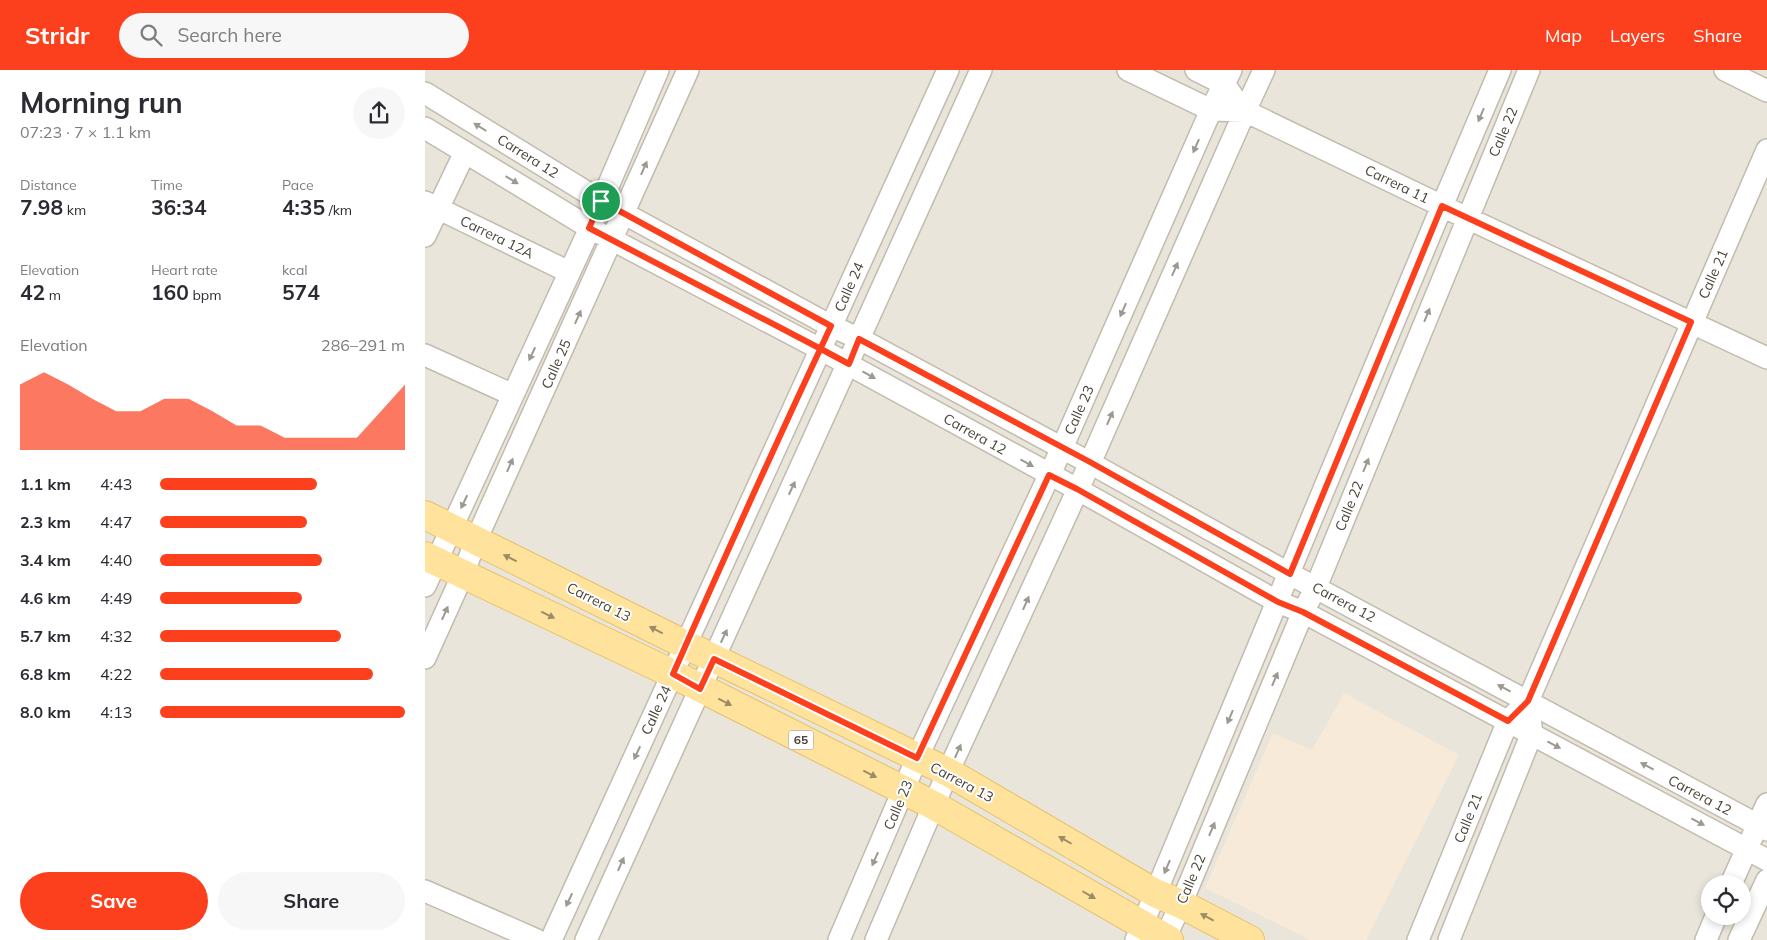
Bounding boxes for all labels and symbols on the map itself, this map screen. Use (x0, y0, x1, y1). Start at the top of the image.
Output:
street label: Calle 22 (1484, 104, 1522, 160)
one-way arrow (1476, 108, 1484, 122)
one-way arrow (474, 123, 487, 132)
street label: Carrera 12 (494, 130, 562, 182)
one-way arrow (1191, 139, 1199, 153)
one-way arrow (641, 161, 649, 175)
street label: Carrera 11 (1362, 161, 1432, 207)
one-way arrow (505, 176, 518, 185)
pin (580, 180, 622, 222)
street label: Carrera 12A (457, 211, 537, 263)
street label: Calle 21 (1694, 246, 1732, 302)
street label: Calle 24 (830, 259, 868, 315)
one-way arrow (1172, 262, 1180, 276)
one-way arrow (1119, 303, 1127, 317)
one-way arrow (1424, 308, 1432, 322)
one-way arrow (574, 310, 582, 324)
street label: Calle 25 (537, 336, 575, 392)
one-way arrow (527, 347, 535, 361)
one-way arrow (862, 371, 876, 380)
street label: Calle 23 (1060, 382, 1098, 438)
street label: Carrera 12 (940, 409, 1010, 459)
one-way arrow (1106, 411, 1114, 425)
one-way arrow (506, 457, 515, 472)
one-way arrow (1020, 458, 1033, 467)
one-way arrow (1362, 458, 1370, 472)
street label: Calle 22 (1331, 478, 1367, 534)
one-way arrow (788, 481, 796, 495)
one-way arrow (460, 495, 468, 509)
one-way arrow (503, 553, 517, 561)
street label: Carrera 13 (564, 578, 634, 626)
street label: Carrera 12 (1309, 578, 1379, 626)
one-way arrow (1022, 596, 1030, 610)
one-way arrow (441, 606, 449, 620)
one-way arrow (541, 611, 555, 619)
one-way arrow (648, 626, 663, 634)
one-way arrow (720, 629, 728, 643)
one-way arrow (1271, 672, 1279, 686)
street label: Calle 24 (637, 682, 675, 738)
one-way arrow (1497, 684, 1511, 693)
one-way arrow (718, 698, 732, 706)
one-way arrow (1225, 710, 1233, 724)
road number: 65 (789, 730, 813, 750)
one-way arrow (1547, 741, 1562, 749)
one-way arrow (955, 744, 963, 758)
one-way arrow (633, 746, 641, 760)
street label: Carrera 13 (927, 758, 997, 806)
one-way arrow (1640, 762, 1654, 770)
one-way arrow (863, 770, 878, 778)
street label: Carrera 12 (1665, 771, 1735, 819)
street label: Calle 23 (879, 777, 917, 833)
street label: Calle 21 (1450, 790, 1486, 846)
one-way arrow (1690, 818, 1705, 826)
one-way arrow (1209, 822, 1217, 836)
one-way arrow (1057, 836, 1072, 844)
street label: Calle 22 (1172, 851, 1210, 907)
one-way arrow (870, 852, 878, 866)
one-way arrow (617, 857, 625, 871)
one-way arrow (1162, 860, 1170, 874)
one-way arrow (1082, 891, 1097, 899)
one-way arrow (565, 893, 573, 907)
one-way arrow (1200, 913, 1215, 921)

